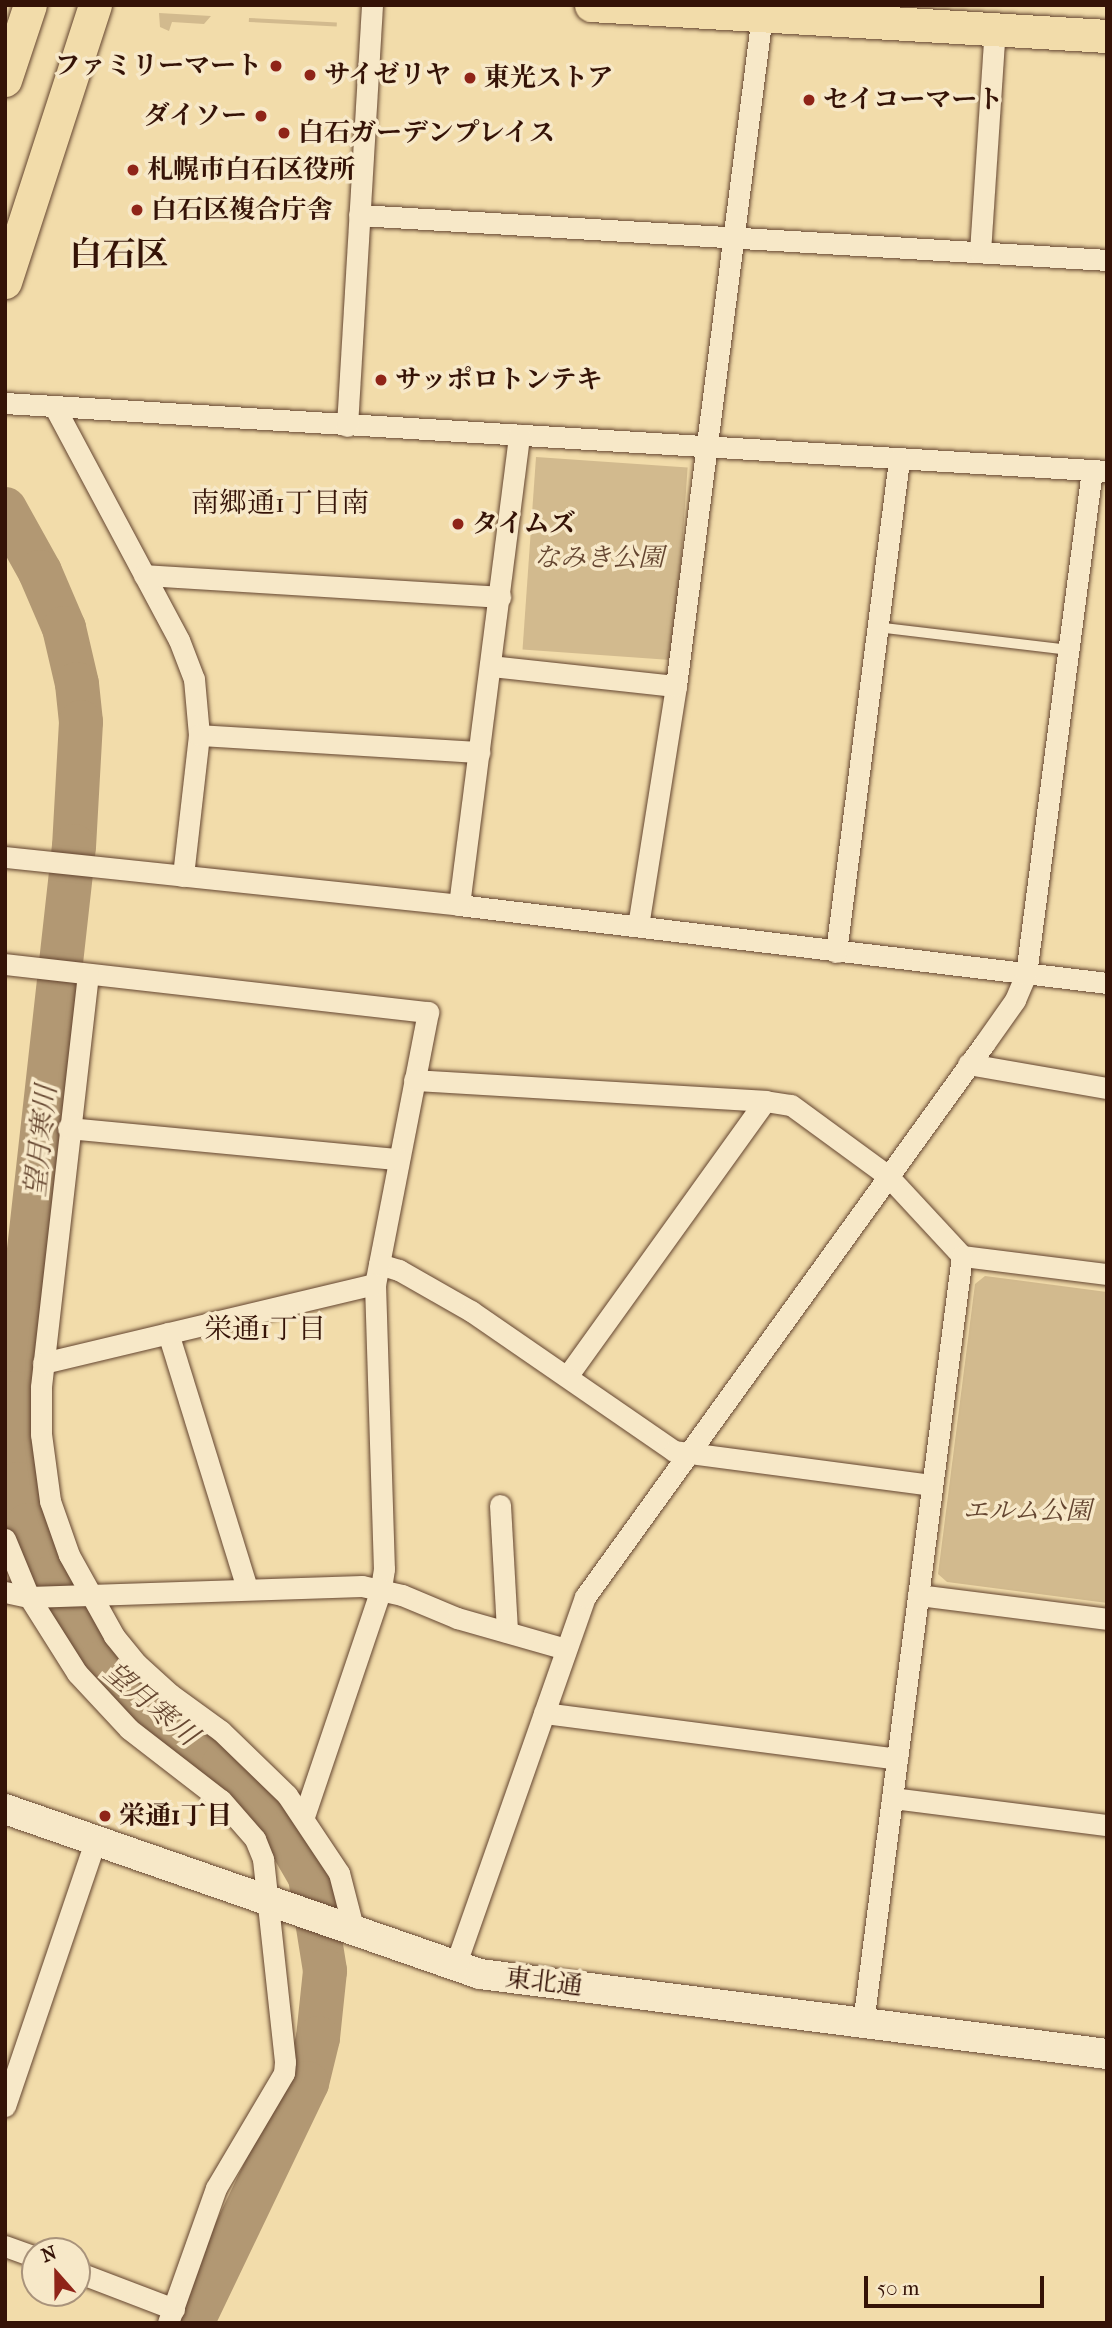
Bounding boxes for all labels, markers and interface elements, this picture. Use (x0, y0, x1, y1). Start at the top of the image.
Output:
place label: ファミリーマート (54, 50, 262, 82)
marker: ファミリーマート (268, 58, 284, 74)
place label: サイゼリヤ (324, 59, 454, 91)
place label: 東光ストア (484, 62, 614, 94)
marker: サイゼリヤ (302, 67, 318, 83)
marker: 東光ストア (462, 70, 478, 86)
place label: セイコーマート (823, 84, 1005, 116)
marker: セイコーマート (801, 92, 817, 108)
place label: ダイソー (143, 100, 247, 132)
marker: ダイソー (253, 108, 269, 124)
place label: 白石ガーデンプレイス (298, 117, 558, 149)
marker: 白石ガーデンプレイス (276, 125, 292, 141)
place label: 札幌市白石区役所 (147, 154, 355, 186)
marker: 札幌市白石区役所 (125, 162, 141, 178)
place label: 白石区複合庁舎 (151, 194, 333, 226)
marker: 白石区複合庁舎 (129, 202, 145, 218)
district label: 白石区 (70, 235, 168, 275)
place label: サッポロトンテキ (395, 364, 603, 396)
marker: サッポロトンテキ (373, 372, 389, 388)
district label: 南郷通1丁目南 (191, 486, 369, 520)
place label: タイムズ (472, 508, 576, 540)
marker: タイムズ (450, 516, 466, 532)
park label: なみき公園 (534, 542, 664, 574)
water label: 望月寒川 (18, 1084, 64, 1198)
district label: 栄通1丁目 (204, 1312, 326, 1346)
park label: エルム公園 (962, 1495, 1092, 1527)
water label: 望月寒川 (97, 1655, 205, 1753)
place label: 栄通1丁目 (119, 1800, 232, 1832)
marker: 栄通1丁目 (97, 1808, 113, 1824)
street label: 東北通 (503, 1962, 585, 2002)
north arrow (21, 2237, 91, 2307)
text: N (39, 2241, 60, 2267)
scale bar (867, 2262, 1047, 2306)
text: 50 m (877, 2276, 920, 2300)

